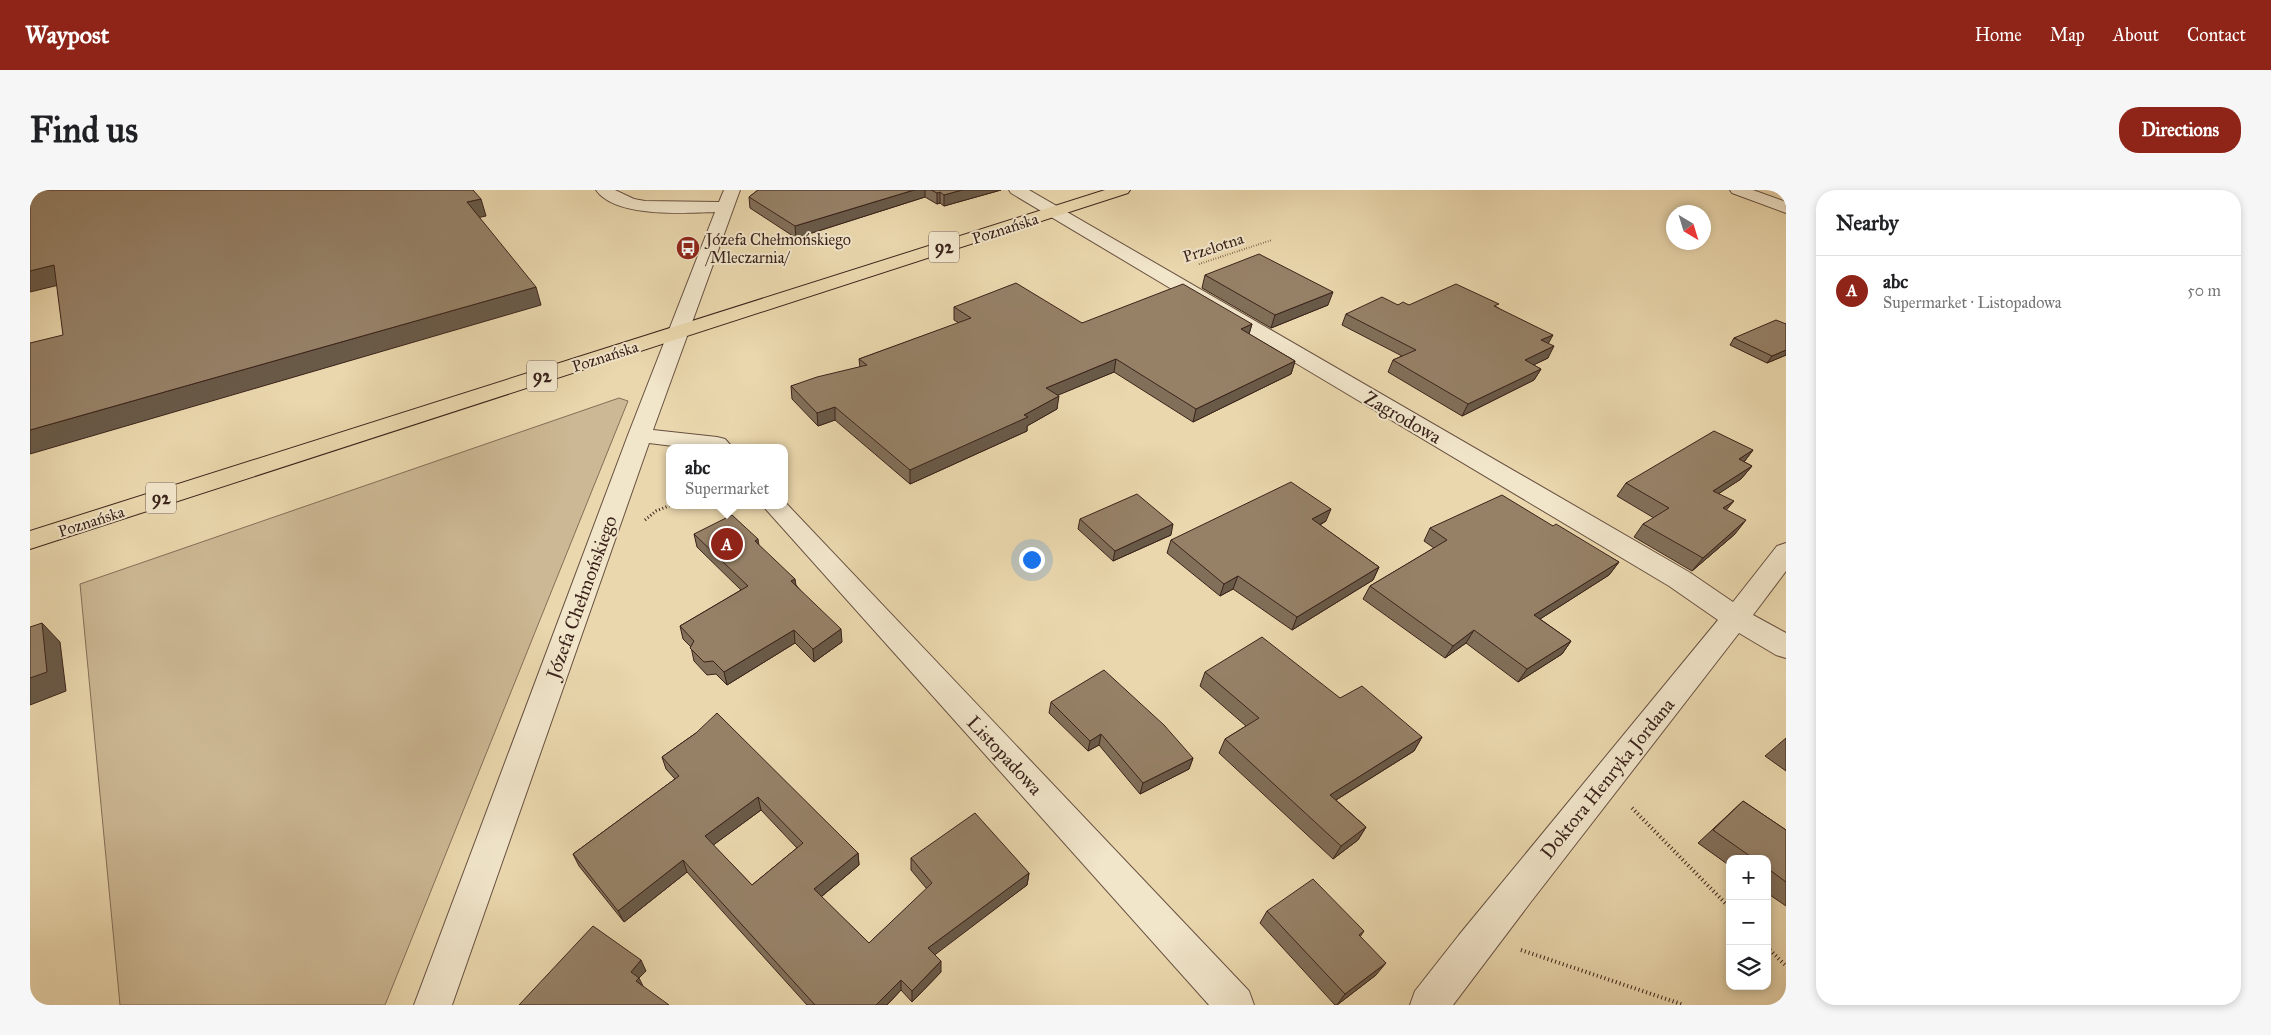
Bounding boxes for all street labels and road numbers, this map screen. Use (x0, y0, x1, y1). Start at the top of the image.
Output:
street label: Poznańska (970, 209, 1041, 248)
street label: Przelotna (1180, 229, 1246, 266)
road number: 92 (929, 232, 959, 262)
street label: Poznańska (570, 337, 641, 376)
road number: 92 (527, 360, 557, 392)
street label: Zagrodowa (1360, 386, 1446, 450)
road number: 92 (146, 482, 176, 514)
street label: Poznańska (56, 502, 127, 541)
street label: Józefa Chełmońskiego (541, 512, 623, 684)
street label: Doktora Henryka Jordana (1535, 693, 1681, 864)
street label: Listopadowa (962, 711, 1048, 800)

